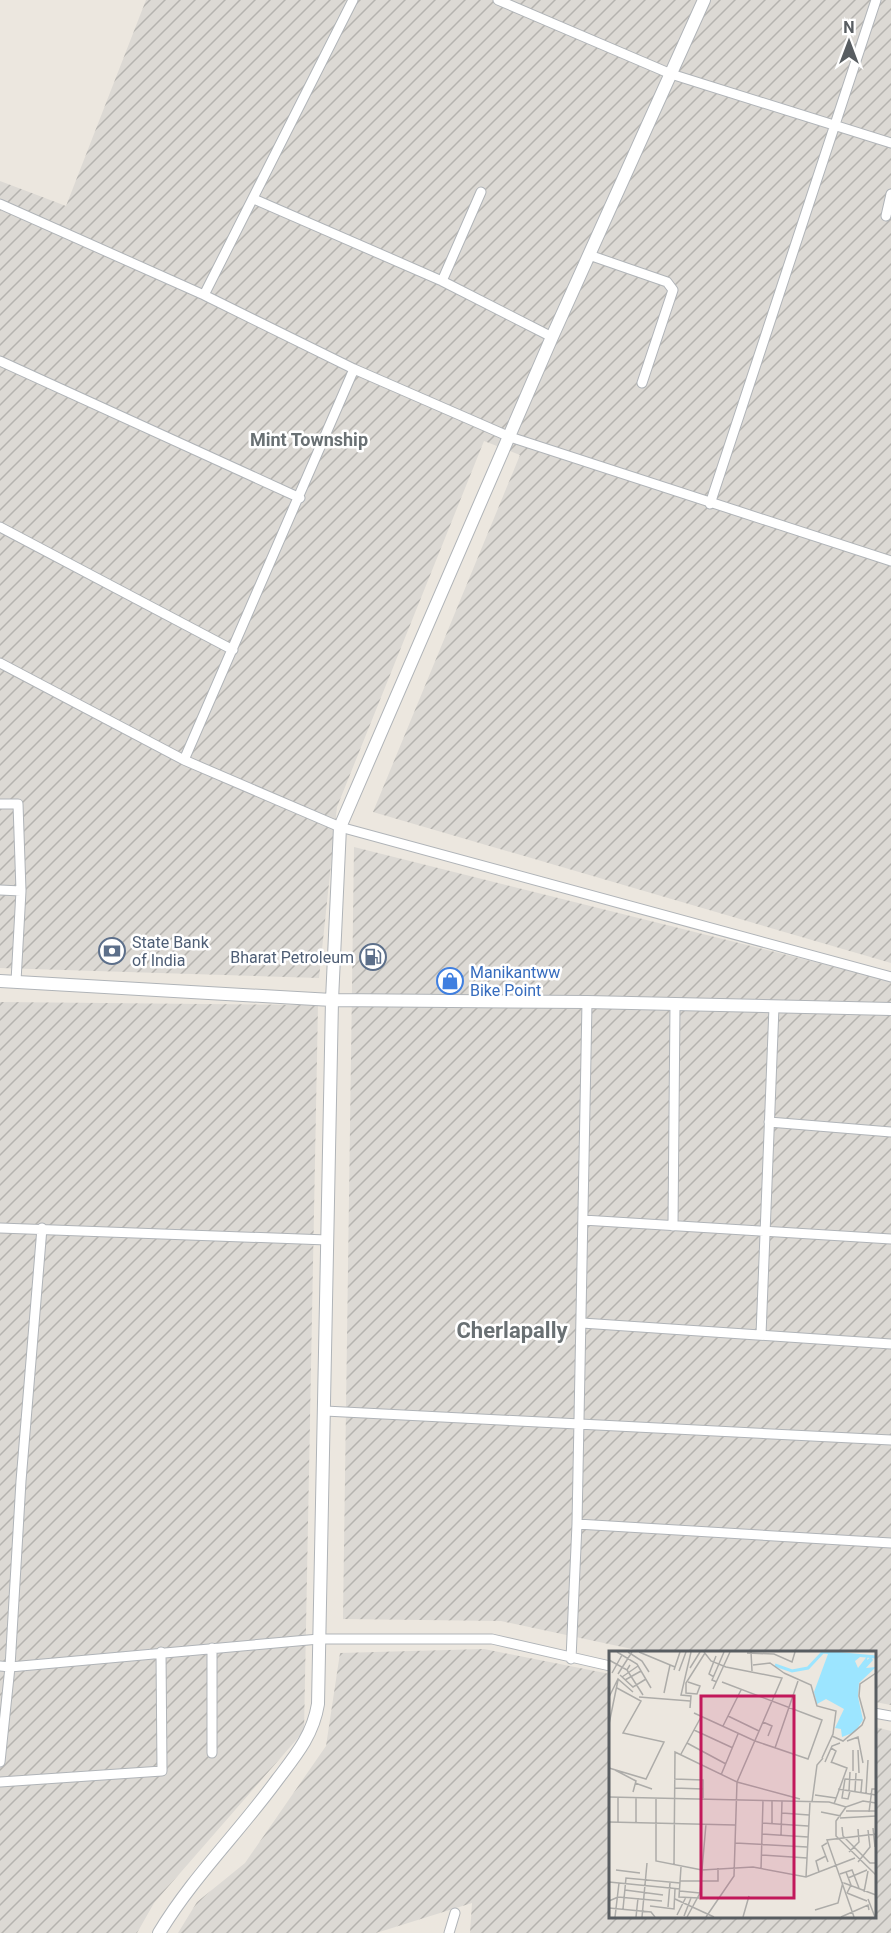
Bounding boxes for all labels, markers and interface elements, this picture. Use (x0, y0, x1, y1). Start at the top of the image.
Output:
north arrow (819, 12, 879, 72)
text: N (843, 18, 855, 37)
district label: Mint Township (250, 429, 368, 450)
place label: State Bank of India (132, 933, 210, 970)
bank icon: State Bank of India (97, 936, 127, 966)
fuel station icon: Bharat Petroleum (358, 942, 388, 972)
place label: Bharat Petroleum (230, 948, 354, 967)
place label: Manikantww Bike Point (470, 963, 560, 1000)
shop icon: Manikantww Bike Point (435, 966, 465, 996)
district label: Cherlapally (456, 1318, 568, 1343)
inset map (609, 1651, 876, 1918)

